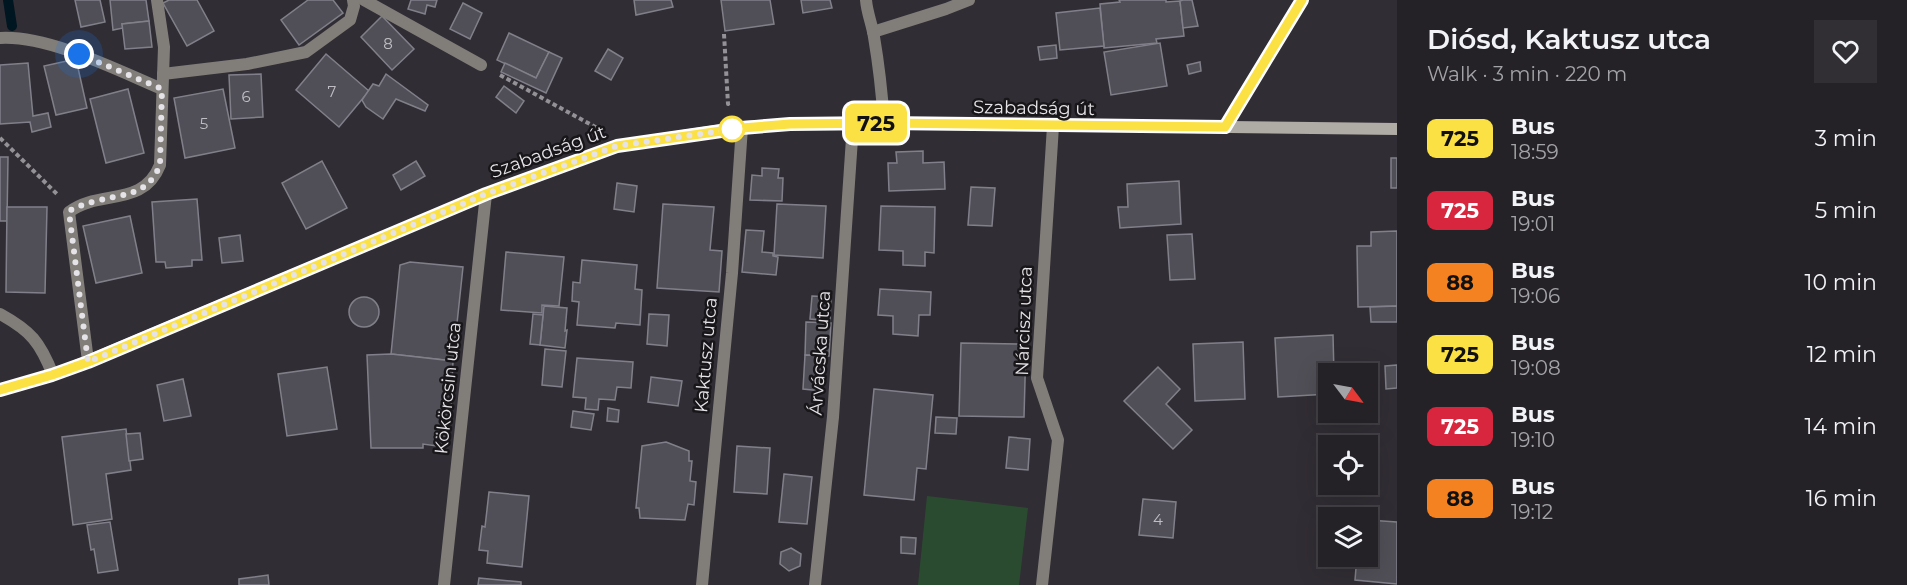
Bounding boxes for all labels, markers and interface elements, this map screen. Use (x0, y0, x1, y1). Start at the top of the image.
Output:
button: heart (1814, 20, 1877, 83)
text: Diósd, Kaktusz utca (1427, 22, 1711, 56)
house number: 8 (383, 34, 393, 53)
your location (64, 39, 94, 69)
text: Walk · 3 min · 220 m (1427, 62, 1627, 86)
house number: 7 (328, 82, 337, 101)
house number: 6 (241, 87, 251, 106)
street label: Szabadság út (973, 96, 1095, 120)
line badge: 725 (842, 104, 910, 142)
text: 725 (857, 111, 895, 136)
text: Bus (1511, 113, 1555, 140)
house number: 5 (200, 114, 208, 133)
unlabelled marker (719, 116, 745, 142)
street label: Szabadság út (487, 121, 609, 183)
text: 3 min (1815, 125, 1877, 152)
text: 725 (1441, 126, 1479, 151)
text: 18:59 (1511, 140, 1559, 164)
text: Bus (1511, 185, 1555, 212)
text: 5 min (1815, 197, 1877, 224)
text: 725 (1441, 198, 1479, 223)
text: 19:01 (1511, 212, 1555, 236)
text: Bus (1511, 257, 1555, 284)
street label: Nárcisz utca (1011, 266, 1037, 376)
text: 10 min (1805, 269, 1877, 296)
text: 88 (1446, 270, 1474, 295)
text: 19:06 (1511, 284, 1560, 308)
street label: Árvácska utca (805, 290, 835, 416)
street label: Kaktusz utca (690, 296, 722, 414)
street label: Kökörcsin utca (430, 321, 466, 455)
text: Bus (1511, 329, 1555, 356)
text: 12 min (1807, 341, 1877, 368)
text: 725 (1441, 342, 1479, 367)
text: 19:08 (1511, 356, 1561, 380)
north arrow (1318, 363, 1378, 423)
map controls (1318, 363, 1378, 567)
text: Bus (1511, 401, 1555, 428)
text: 14 min (1805, 413, 1877, 440)
text: 725 (1441, 414, 1479, 439)
text: 19:10 (1511, 428, 1555, 452)
button: locate (1318, 435, 1378, 495)
text: Bus (1511, 473, 1555, 500)
text: 16 min (1806, 485, 1877, 512)
text: 88 (1446, 486, 1474, 511)
text: 19:12 (1511, 500, 1553, 524)
button: layers (1318, 507, 1378, 567)
house number: 4 (1153, 510, 1163, 529)

